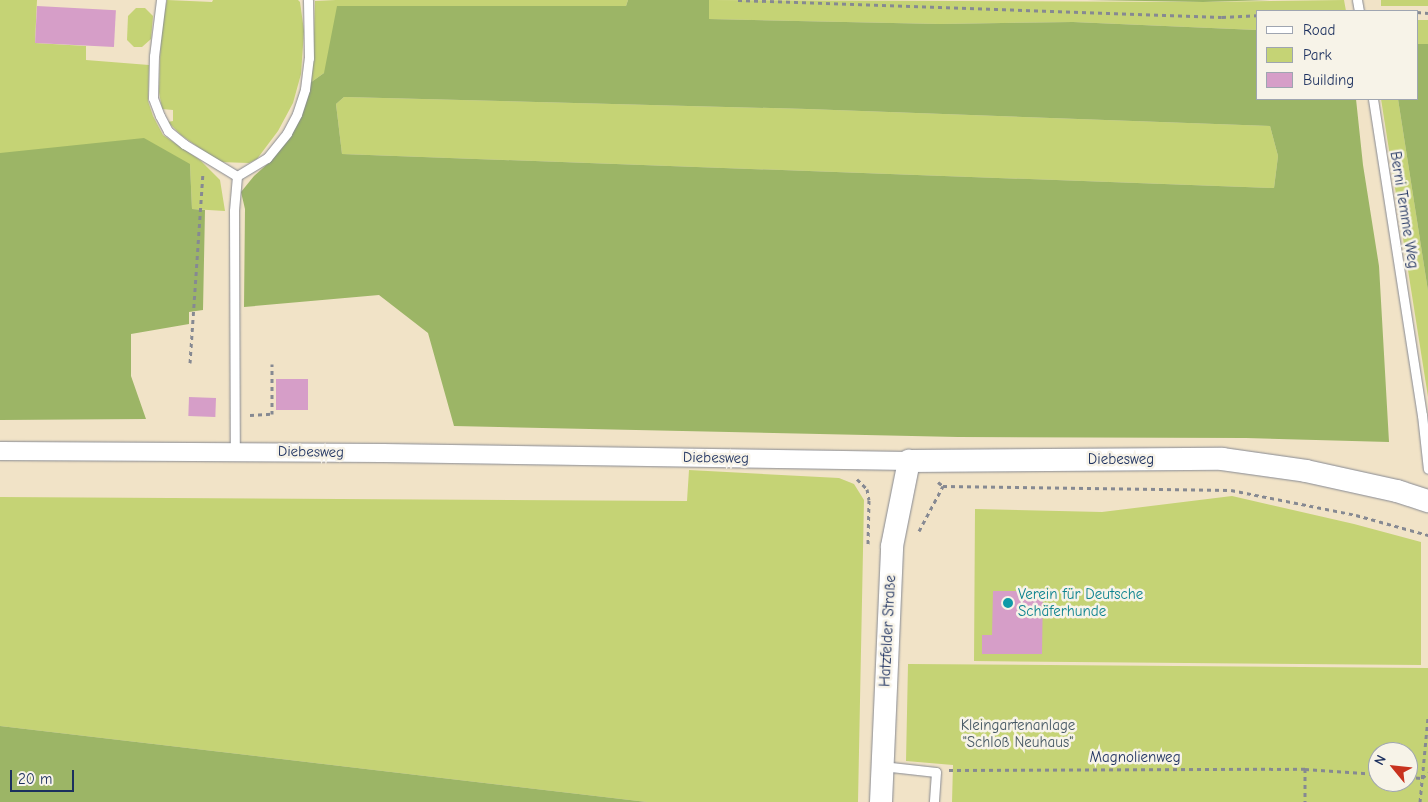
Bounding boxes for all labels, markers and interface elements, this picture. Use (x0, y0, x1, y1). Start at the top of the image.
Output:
legend (1256, 10, 1418, 100)
text: Road (1303, 21, 1335, 39)
text: Park (1303, 46, 1332, 64)
text: Building (1303, 71, 1354, 89)
street label: Berni Temme Weg (1386, 150, 1422, 270)
street label: Diebesweg (278, 442, 344, 462)
street label: Diebesweg (683, 448, 749, 468)
street label: Diebesweg (1088, 451, 1154, 469)
street label: Hatzfelder Straße (876, 575, 900, 687)
place label: Verein für Deutsche Schäferhunde (1018, 585, 1143, 620)
marker: Verein für Deutsche Schäferhunde (1002, 597, 1014, 609)
park label: Kleingartenanlage "Schloß Neuhaus" (961, 716, 1075, 751)
north arrow (1368, 742, 1418, 792)
street label: Magnolienweg (1089, 749, 1181, 767)
text: N (1371, 752, 1390, 768)
scale bar (12, 760, 76, 792)
text: 20 m (18, 770, 52, 788)

